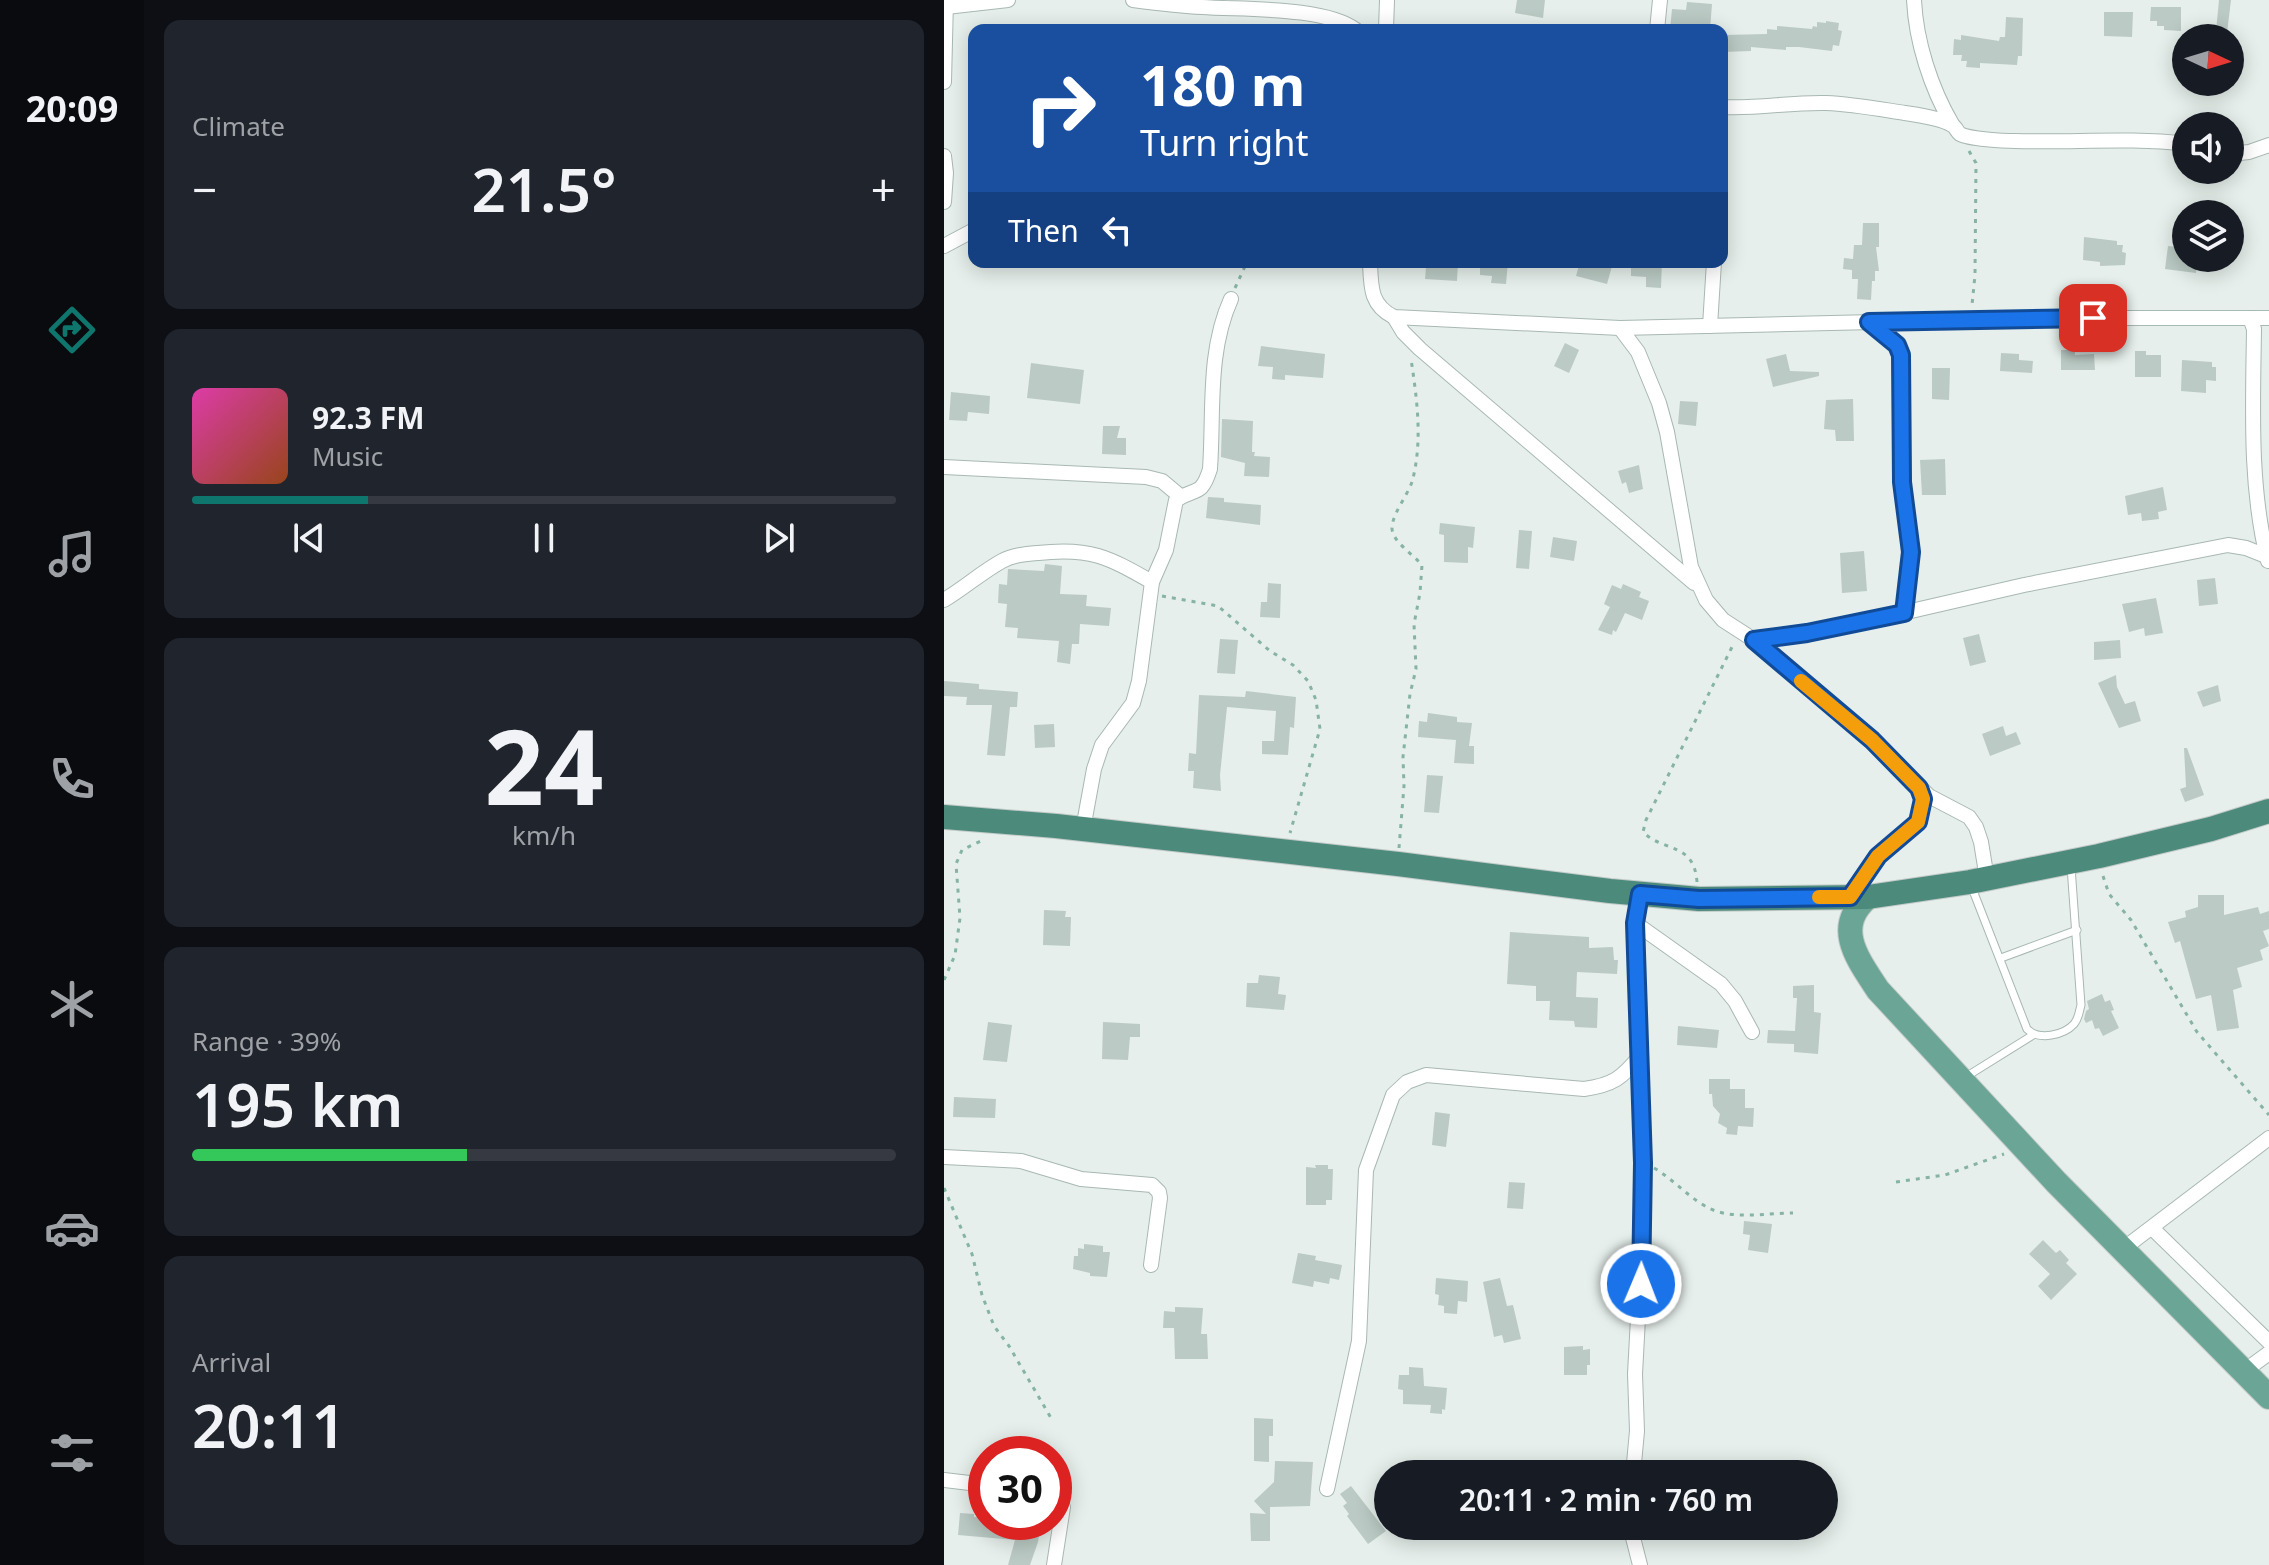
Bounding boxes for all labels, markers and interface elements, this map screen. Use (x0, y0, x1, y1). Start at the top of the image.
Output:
north arrow (2172, 24, 2244, 96)
map controls (2172, 24, 2244, 272)
text: 180 m (1140, 46, 1305, 122)
icon: right (1008, 56, 1112, 160)
text: 20:09 (26, 84, 118, 133)
text: Climate (192, 108, 285, 144)
button: sound (2172, 112, 2244, 184)
text: Turn right (1140, 118, 1308, 167)
text: 21.5° (471, 148, 617, 230)
text: − (192, 159, 217, 219)
text: + (871, 159, 896, 219)
button: layers (2172, 200, 2244, 272)
icon: left (1095, 208, 1139, 252)
text: Then (1008, 210, 1079, 251)
pin (2059, 284, 2127, 352)
icon: arrive (2071, 296, 2115, 340)
icon: directions (44, 302, 100, 358)
text: 92.3 FM (312, 397, 424, 438)
text: Music (312, 438, 383, 474)
icon: previous (287, 516, 331, 560)
icon: pause (522, 516, 566, 560)
icon: next (757, 516, 801, 560)
icon: music (44, 526, 100, 582)
text: 24 (485, 694, 603, 835)
icon: phone (44, 751, 100, 807)
text: km/h (512, 817, 576, 853)
icon: climate (44, 976, 100, 1032)
text: Range · 39% (192, 1023, 341, 1059)
text: 195 km (192, 1063, 403, 1145)
icon: car (44, 1200, 100, 1256)
position arrow (1599, 1242, 1683, 1326)
text: Arrival (192, 1344, 271, 1380)
text: 20:11 (192, 1384, 346, 1466)
icon: filters (44, 1425, 100, 1481)
speed limit sign: 30 (968, 1436, 1072, 1540)
text: 20:11 · 2 min · 760 m (1459, 1479, 1753, 1520)

